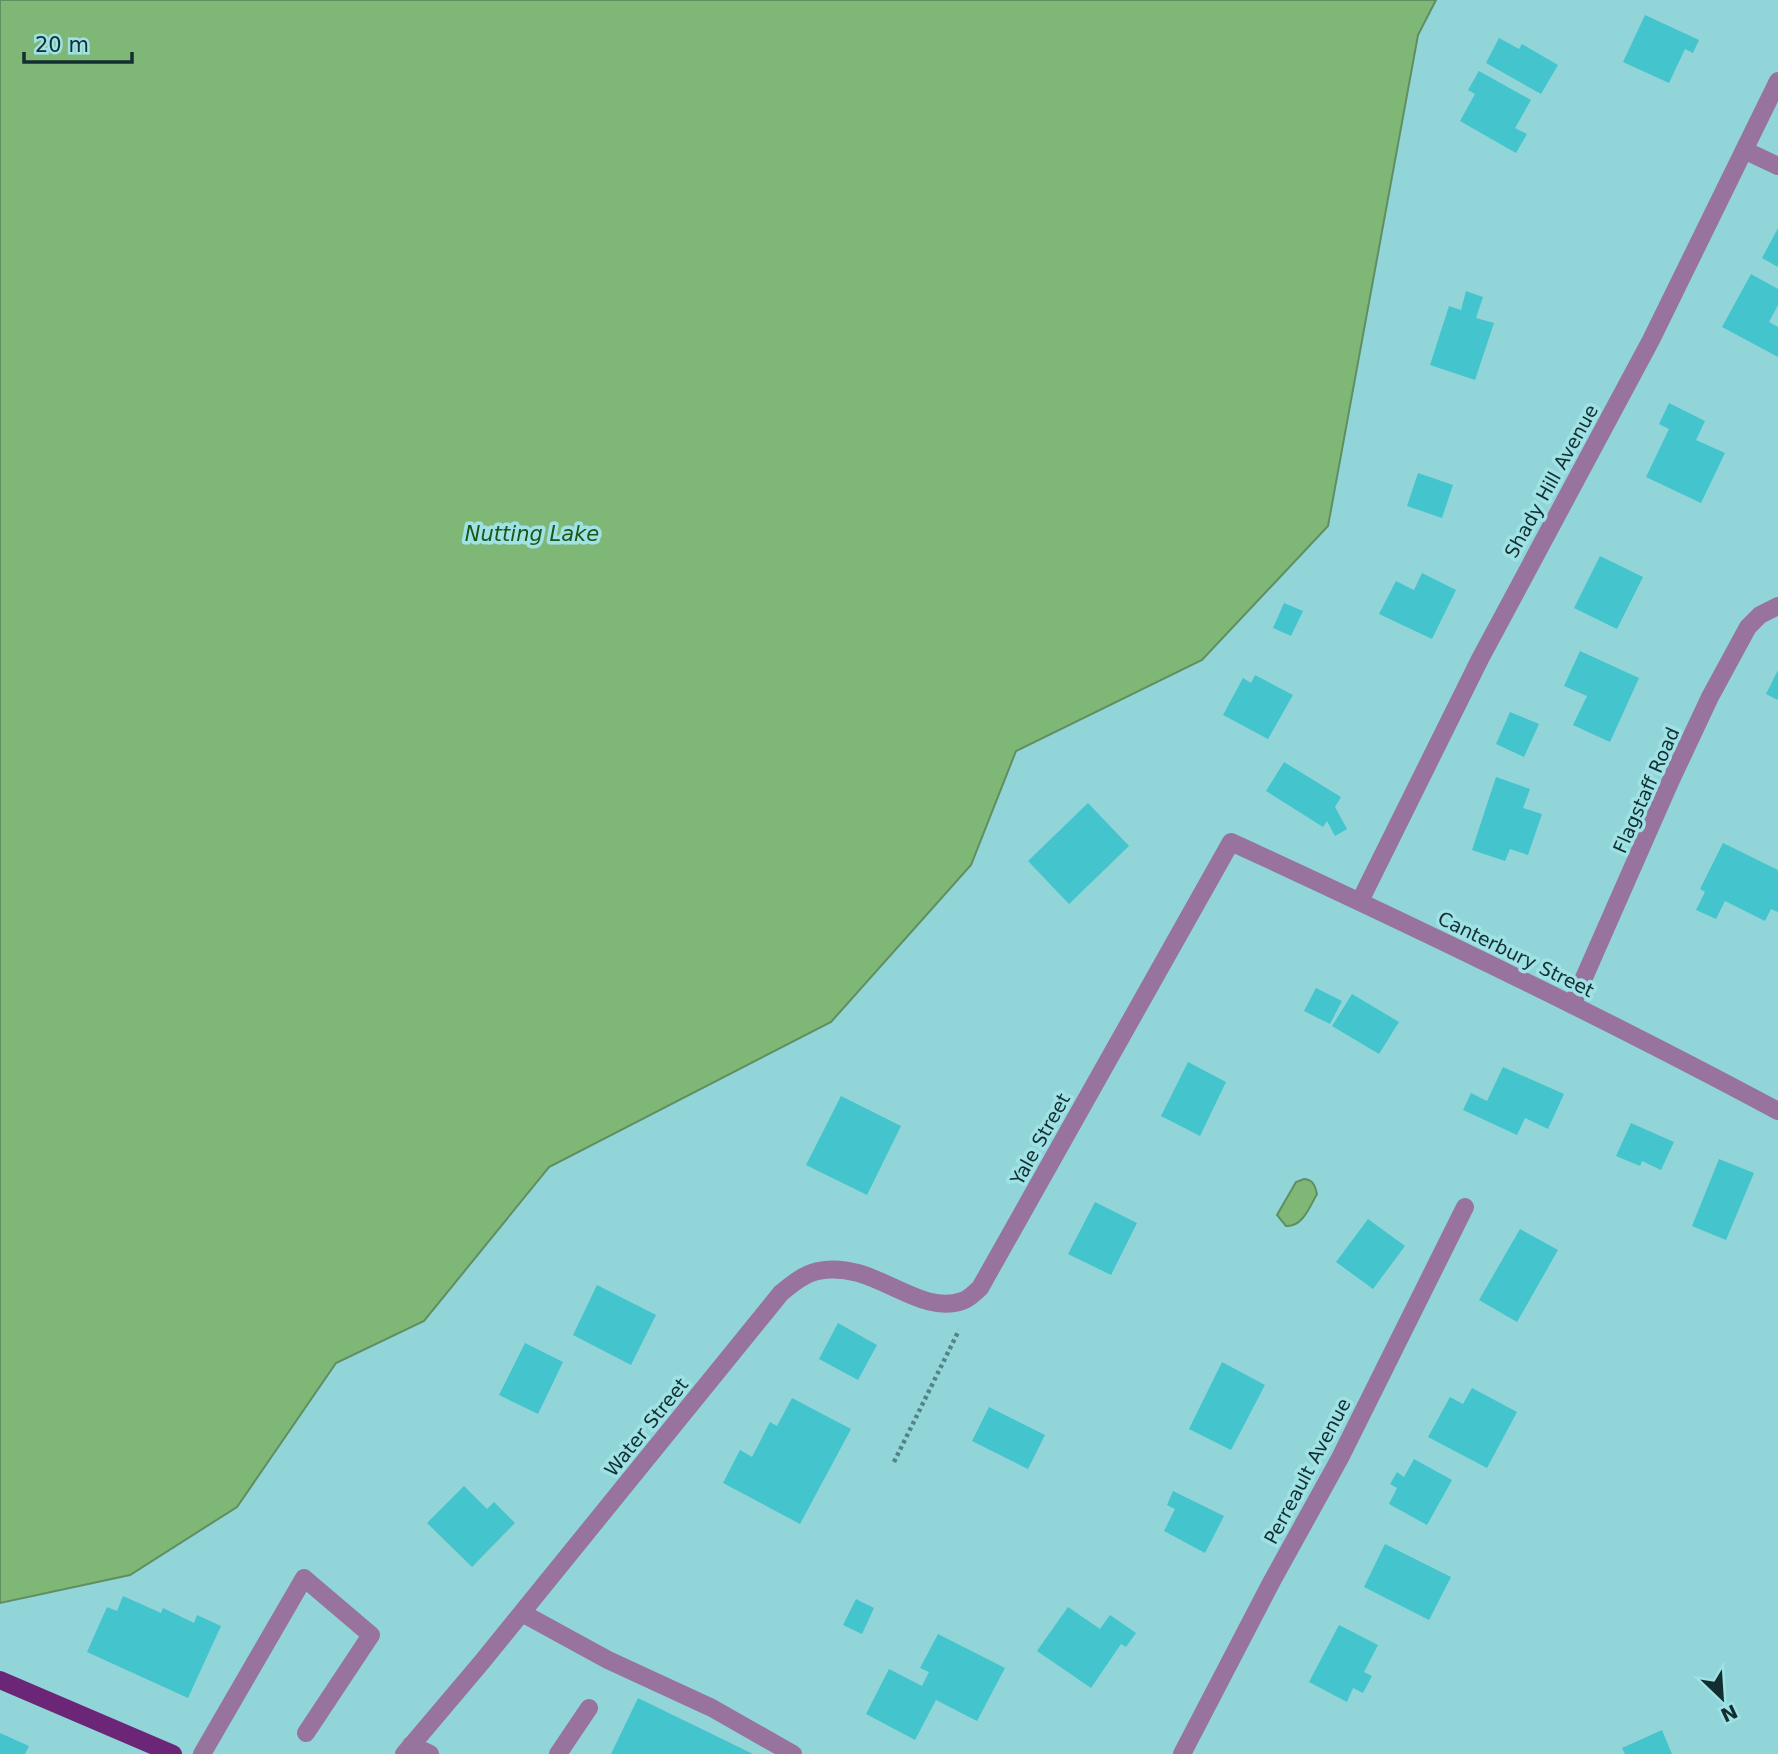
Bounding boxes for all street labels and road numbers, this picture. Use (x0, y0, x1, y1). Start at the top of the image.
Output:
street label: Shady Hill Avenue (1500, 401, 1602, 561)
street label: Flagstaff Road (1608, 724, 1684, 856)
street label: Canterbury Street (1434, 907, 1598, 1001)
street label: Yale Street (1005, 1089, 1074, 1190)
street label: Water Street (600, 1373, 692, 1481)
street label: Perreault Avenue (1259, 1394, 1355, 1548)

